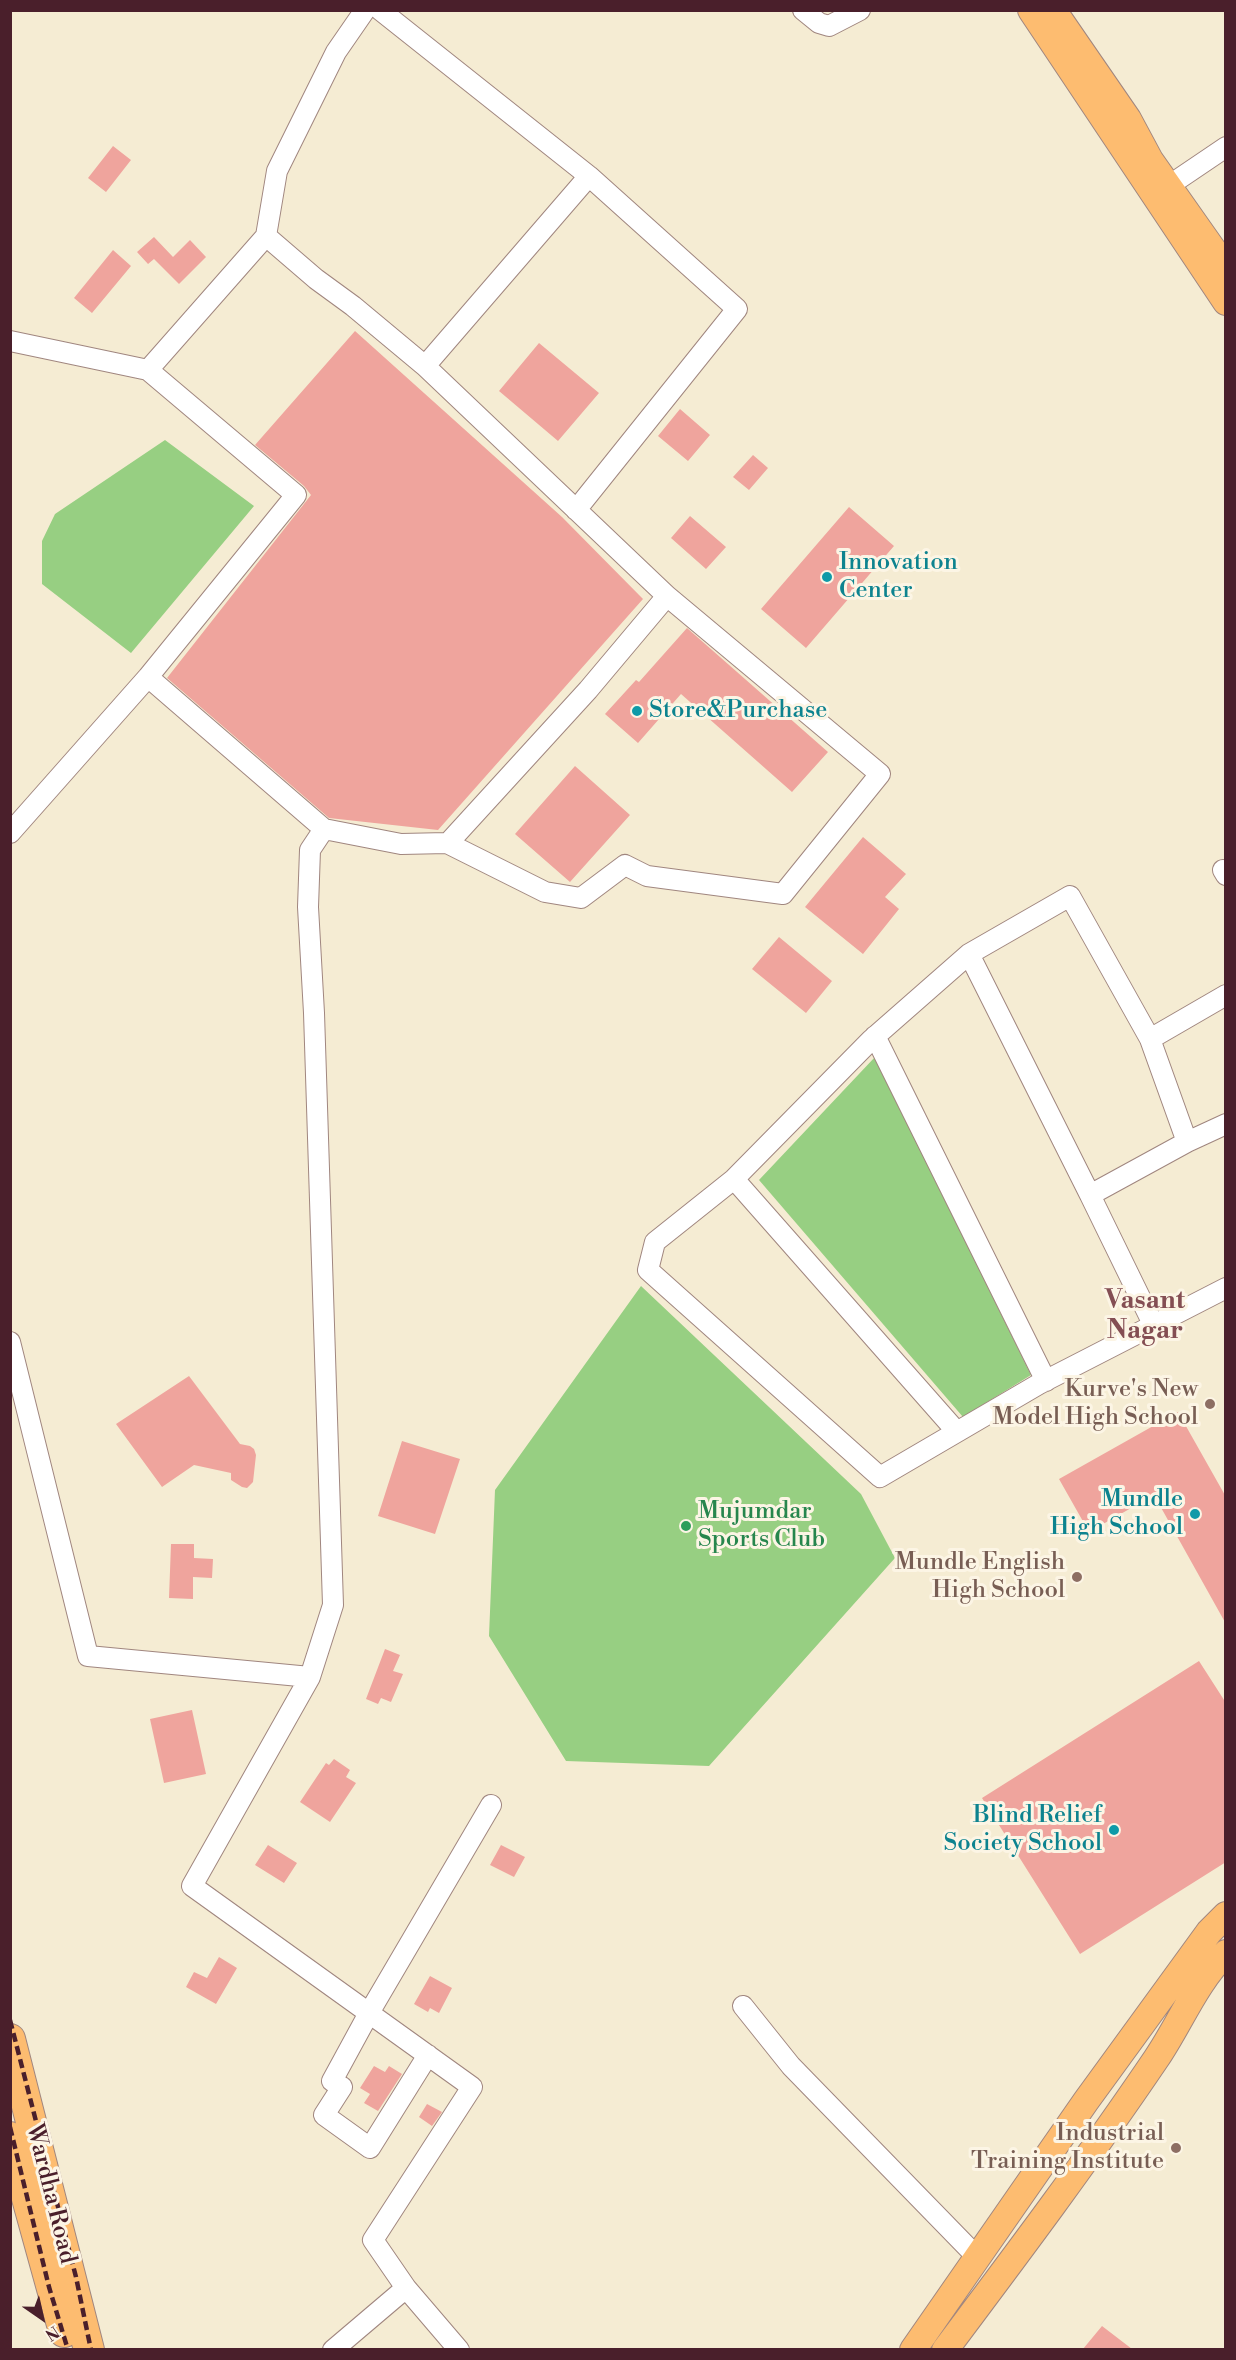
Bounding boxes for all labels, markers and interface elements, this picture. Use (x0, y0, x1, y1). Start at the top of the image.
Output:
place label: Innovation Center (839, 549, 958, 605)
marker: Innovation Center (820, 570, 834, 584)
place label: Store&Purchase (649, 697, 827, 725)
marker: Store&Purchase (630, 704, 644, 718)
district label: Vasant Nagar (1105, 1286, 1185, 1348)
place label: Kurve's New Model High School (993, 1376, 1198, 1432)
marker: Kurve's New Model High School (1203, 1397, 1217, 1411)
place label: Mundle High School (1050, 1486, 1183, 1542)
place label: Mujumdar Sports Club (698, 1498, 825, 1554)
marker: Mundle High School (1188, 1507, 1202, 1521)
marker: Mujumdar Sports Club (679, 1519, 693, 1533)
place label: Mundle English High School (895, 1549, 1065, 1605)
marker: Mundle English High School (1070, 1570, 1084, 1584)
place label: Blind Relief Society School (943, 1802, 1102, 1858)
marker: Blind Relief Society School (1107, 1823, 1121, 1837)
place label: Industrial Training Institute (971, 2120, 1164, 2176)
street label: Wardha Road (19, 2121, 81, 2267)
marker: Industrial Training Institute (1169, 2141, 1183, 2155)
north arrow (12, 2288, 72, 2348)
text: N (41, 2321, 63, 2345)

